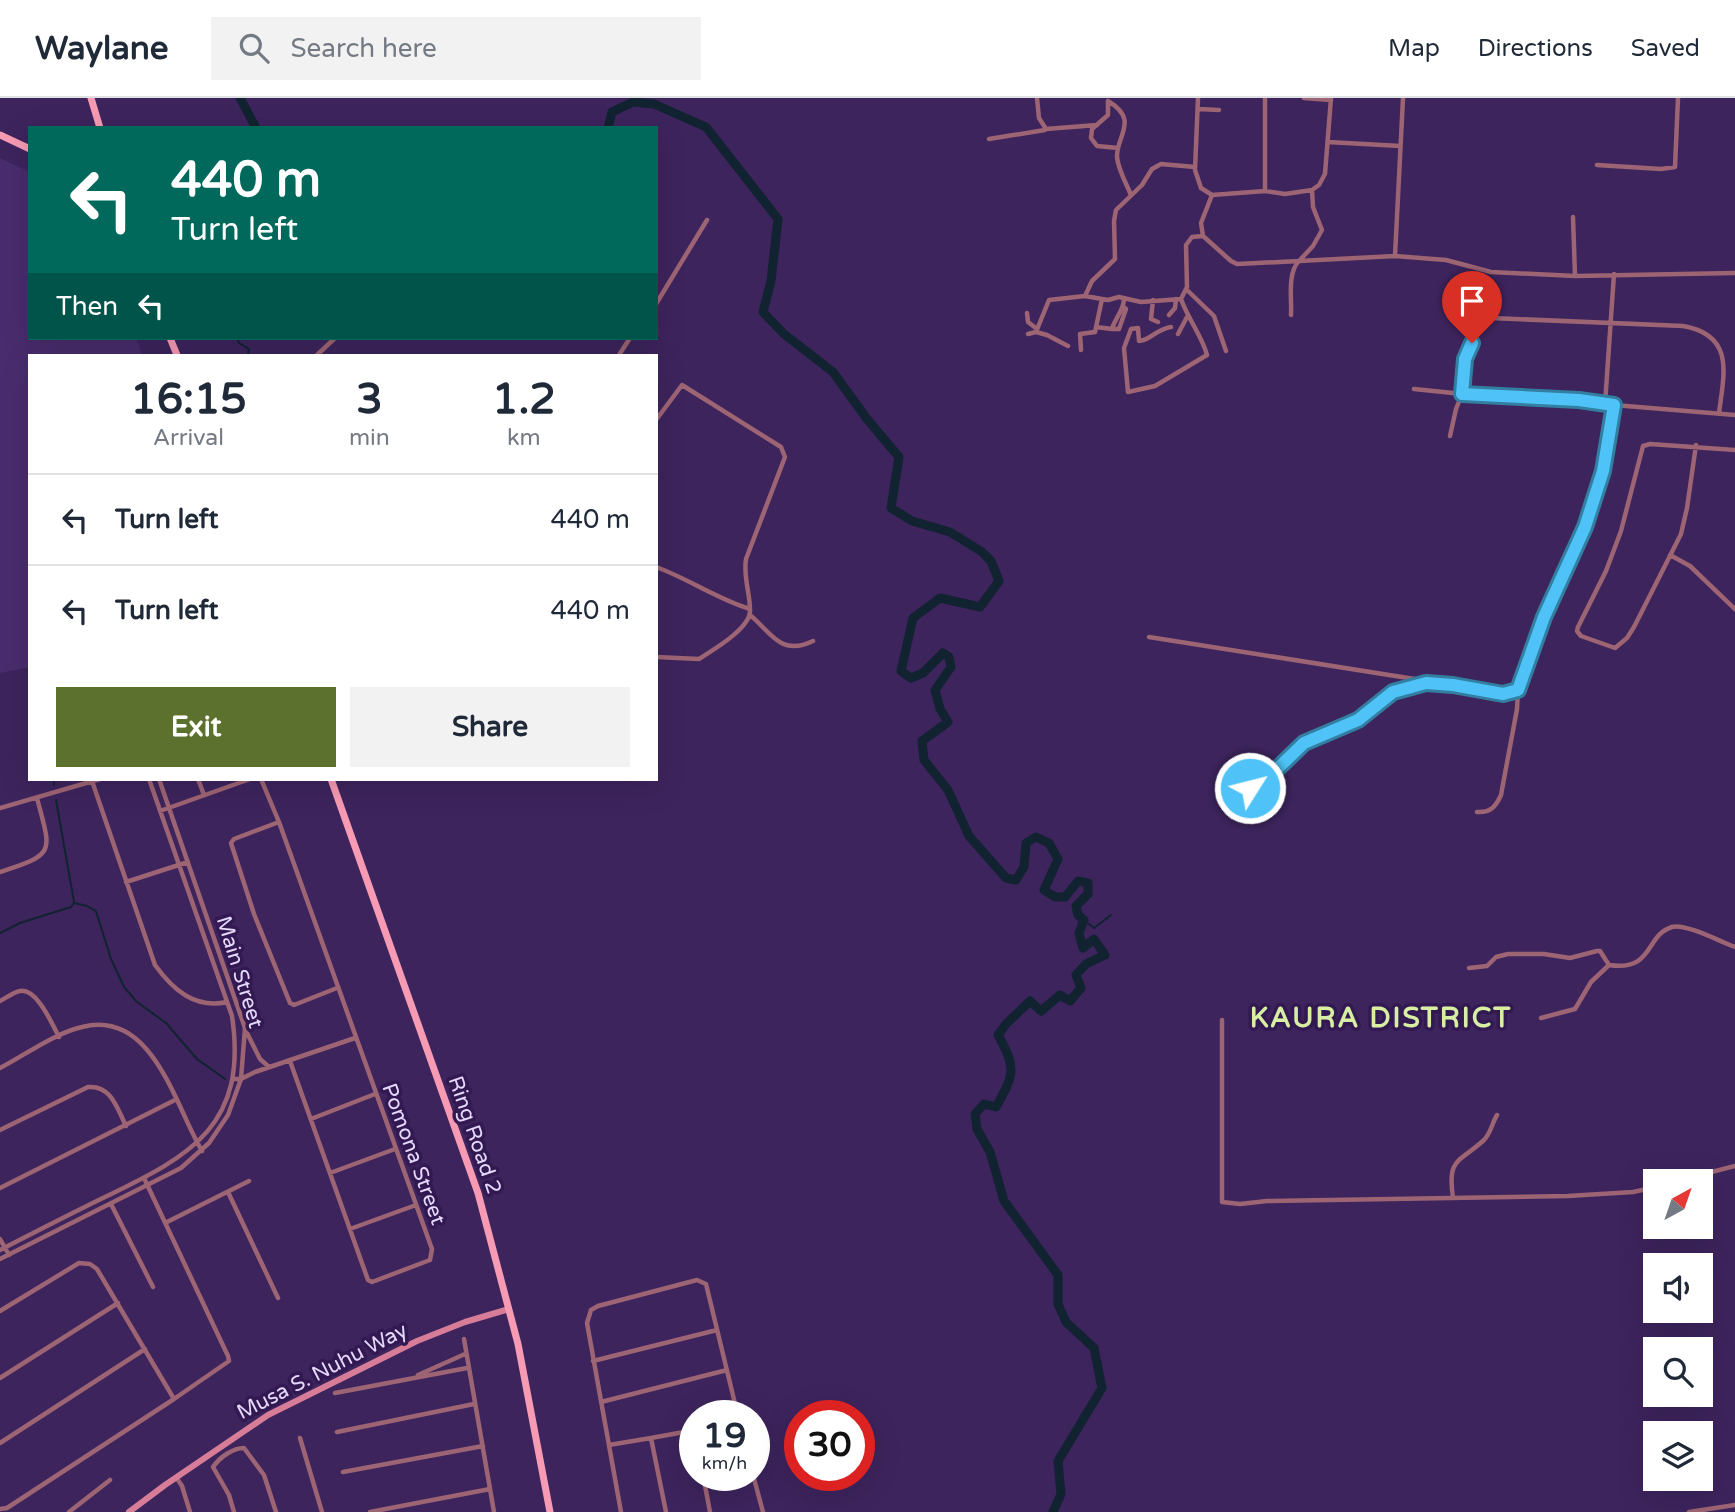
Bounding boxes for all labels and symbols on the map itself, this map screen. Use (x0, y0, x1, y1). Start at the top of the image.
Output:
pin (1442, 271, 1502, 343)
position arrow (1213, 751, 1287, 825)
street label: Main Street (211, 913, 268, 1031)
district label: KAURA DISTRICT (1250, 1001, 1512, 1035)
street label: Ring Road 2 (443, 1073, 506, 1197)
street label: Pomona Street (376, 1080, 451, 1228)
north arrow (1643, 1169, 1713, 1239)
street label: Musa S. Nuhu Way (233, 1318, 411, 1425)
speed limit sign: 30 (784, 1400, 875, 1491)

